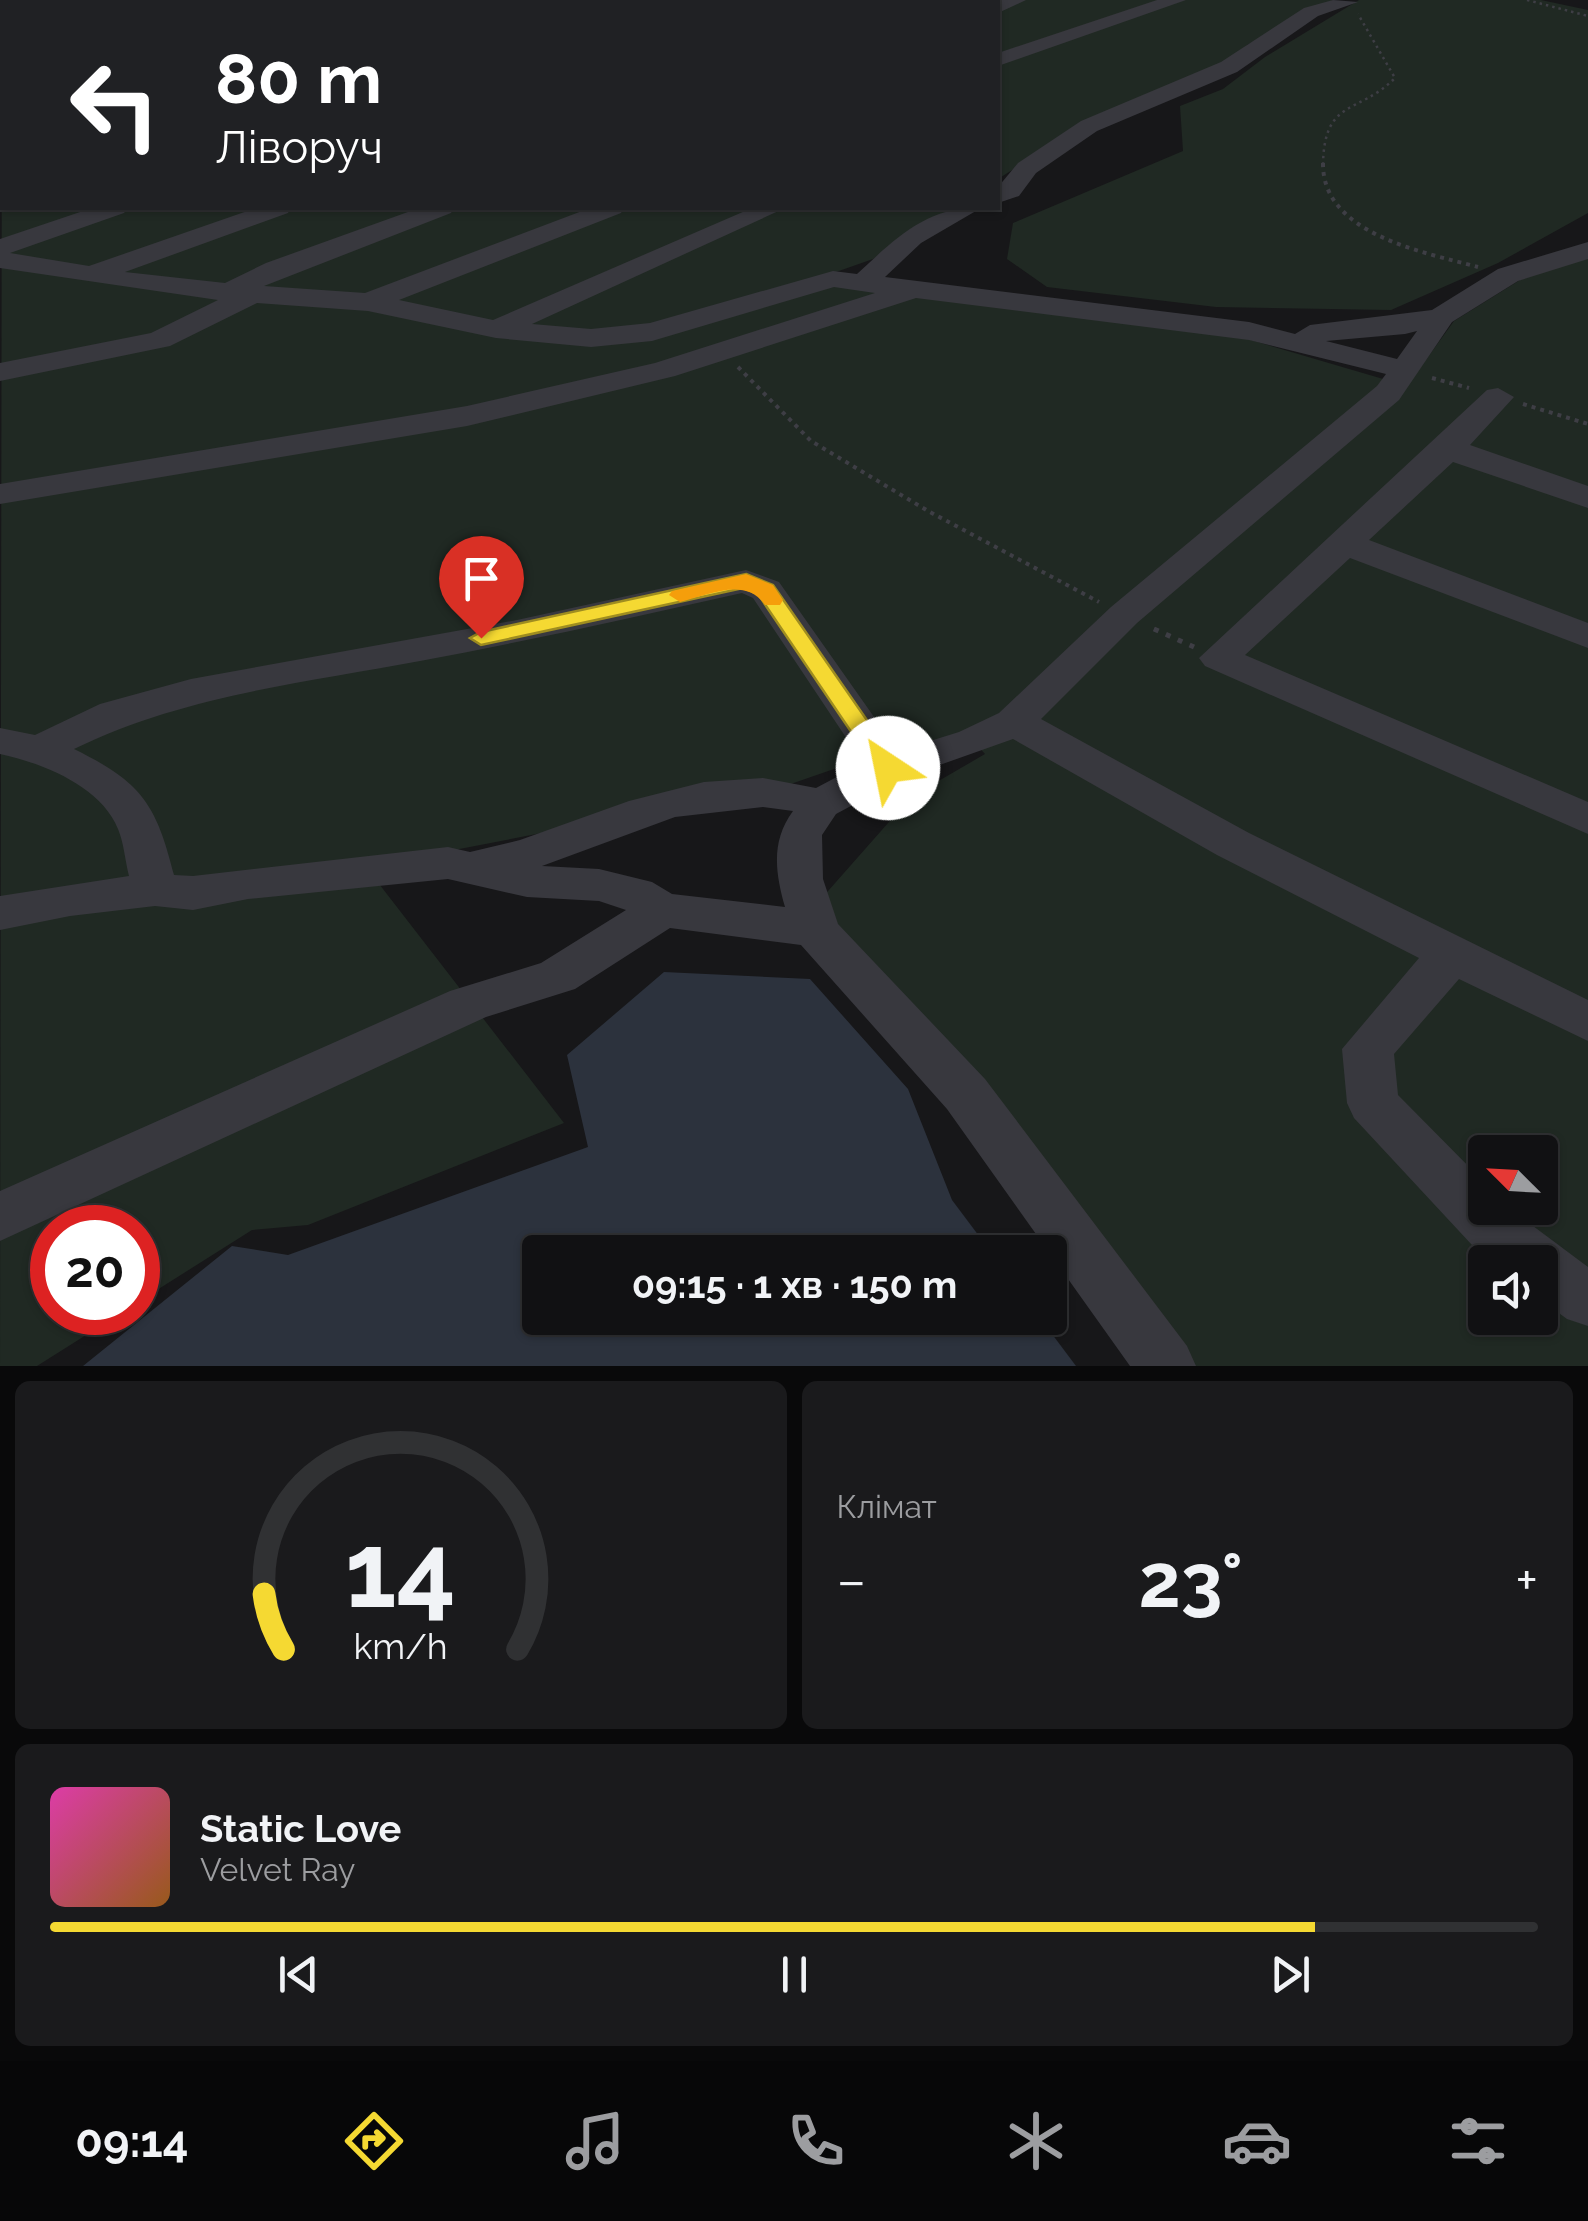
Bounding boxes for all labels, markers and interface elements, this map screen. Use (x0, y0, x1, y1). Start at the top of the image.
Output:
text: 80 m (215, 37, 382, 119)
icon: left (50, 40, 180, 170)
text: Ліворуч (215, 121, 383, 174)
pin (439, 536, 524, 639)
icon: arrive (454, 551, 509, 606)
position arrow (836, 716, 940, 820)
north arrow (1468, 1135, 1558, 1225)
map controls (1468, 1135, 1558, 1335)
speed limit sign: 20 (30, 1205, 160, 1335)
button: sound (1468, 1245, 1558, 1335)
text: 09:15 · 1 хв · 150 m (632, 1262, 957, 1307)
text: Клімат (837, 1488, 937, 1525)
text: 14 (345, 1509, 456, 1631)
text: 23° (1139, 1536, 1243, 1625)
text: − (837, 1548, 866, 1613)
text: + (1515, 1548, 1538, 1613)
text: km/h (354, 1625, 448, 1667)
text: Static Love (200, 1806, 401, 1851)
text: Velvet Ray (200, 1851, 355, 1888)
icon: previous (271, 1947, 326, 2002)
icon: pause (767, 1947, 822, 2002)
icon: next (1263, 1947, 1318, 2002)
icon: directions (339, 2106, 409, 2176)
icon: music (560, 2106, 630, 2176)
icon: phone (781, 2106, 851, 2176)
icon: climate (1001, 2106, 1071, 2176)
icon: car (1222, 2106, 1292, 2176)
icon: filters (1443, 2106, 1513, 2176)
text: 09:14 (75, 2115, 189, 2168)

